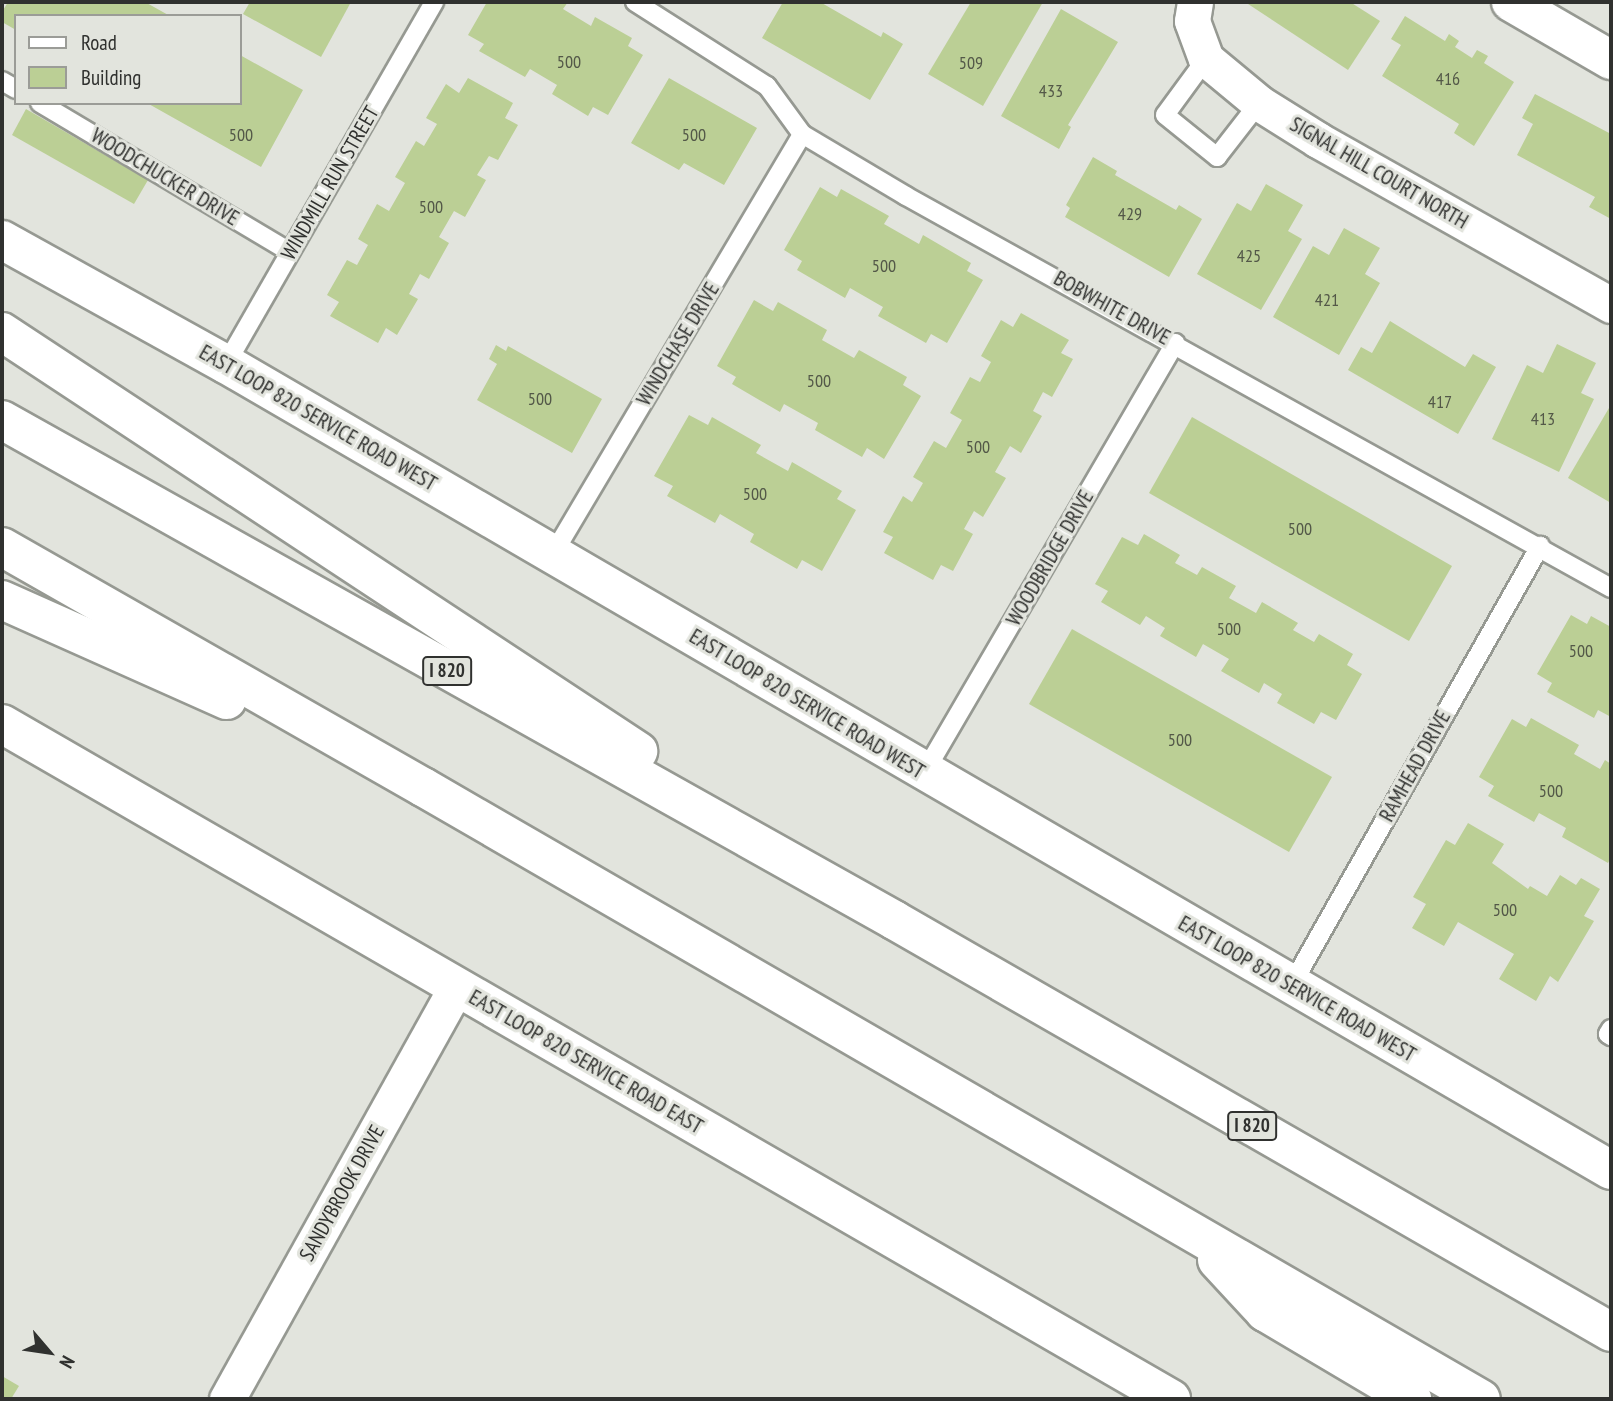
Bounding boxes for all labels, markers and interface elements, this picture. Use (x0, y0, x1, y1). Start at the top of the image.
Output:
legend (14, 14, 242, 105)
text: Road (81, 29, 117, 56)
house number: 500 (557, 51, 581, 73)
house number: 509 (959, 52, 983, 74)
text: Building (81, 64, 141, 91)
house number: 416 (1436, 68, 1460, 90)
house number: 433 (1039, 80, 1063, 102)
street label: WINDMILL RUN STREET (276, 101, 384, 265)
street label: SIGNAL HILL COURT NORTH (1284, 111, 1474, 235)
street label: WOODCHUCKER DRIVE (87, 123, 243, 231)
house number: 500 (229, 124, 253, 146)
house number: 500 (682, 124, 706, 146)
house number: 500 (419, 196, 443, 218)
house number: 429 (1118, 203, 1142, 225)
house number: 425 (1237, 245, 1261, 267)
house number: 500 (872, 255, 896, 277)
street label: BOBWHITE DRIVE (1049, 266, 1175, 350)
street label: WINDCHASE DRIVE (631, 278, 725, 410)
house number: 421 (1315, 289, 1339, 311)
street label: EAST LOOP 820 SERVICE ROAD WEST (194, 339, 442, 497)
house number: 500 (807, 370, 831, 392)
house number: 500 (528, 388, 552, 410)
house number: 417 (1428, 391, 1452, 413)
house number: 413 (1531, 408, 1555, 430)
house number: 500 (966, 436, 990, 458)
house number: 500 (743, 483, 767, 505)
street label: WOODBRIDGE DRIVE (1001, 486, 1099, 630)
house number: 500 (1288, 518, 1312, 540)
house number: 500 (1217, 618, 1241, 640)
street label: EAST LOOP 820 SERVICE ROAD WEST (684, 623, 930, 785)
house number: 500 (1569, 640, 1593, 662)
road number: I 820 (421, 656, 473, 686)
street label: RAMHEAD DRIVE (1374, 706, 1456, 826)
house number: 500 (1168, 729, 1192, 751)
house number: 500 (1539, 780, 1563, 802)
house number: 500 (1493, 899, 1517, 921)
street label: EAST LOOP 820 SERVICE ROAD WEST (1173, 910, 1421, 1068)
street label: EAST LOOP 820 SERVICE ROAD EAST (464, 984, 708, 1140)
road number: I 820 (1226, 1110, 1278, 1142)
street label: SANDYBROOK DRIVE (294, 1120, 390, 1266)
north arrow (14, 1317, 84, 1387)
text: N (54, 1352, 80, 1372)

